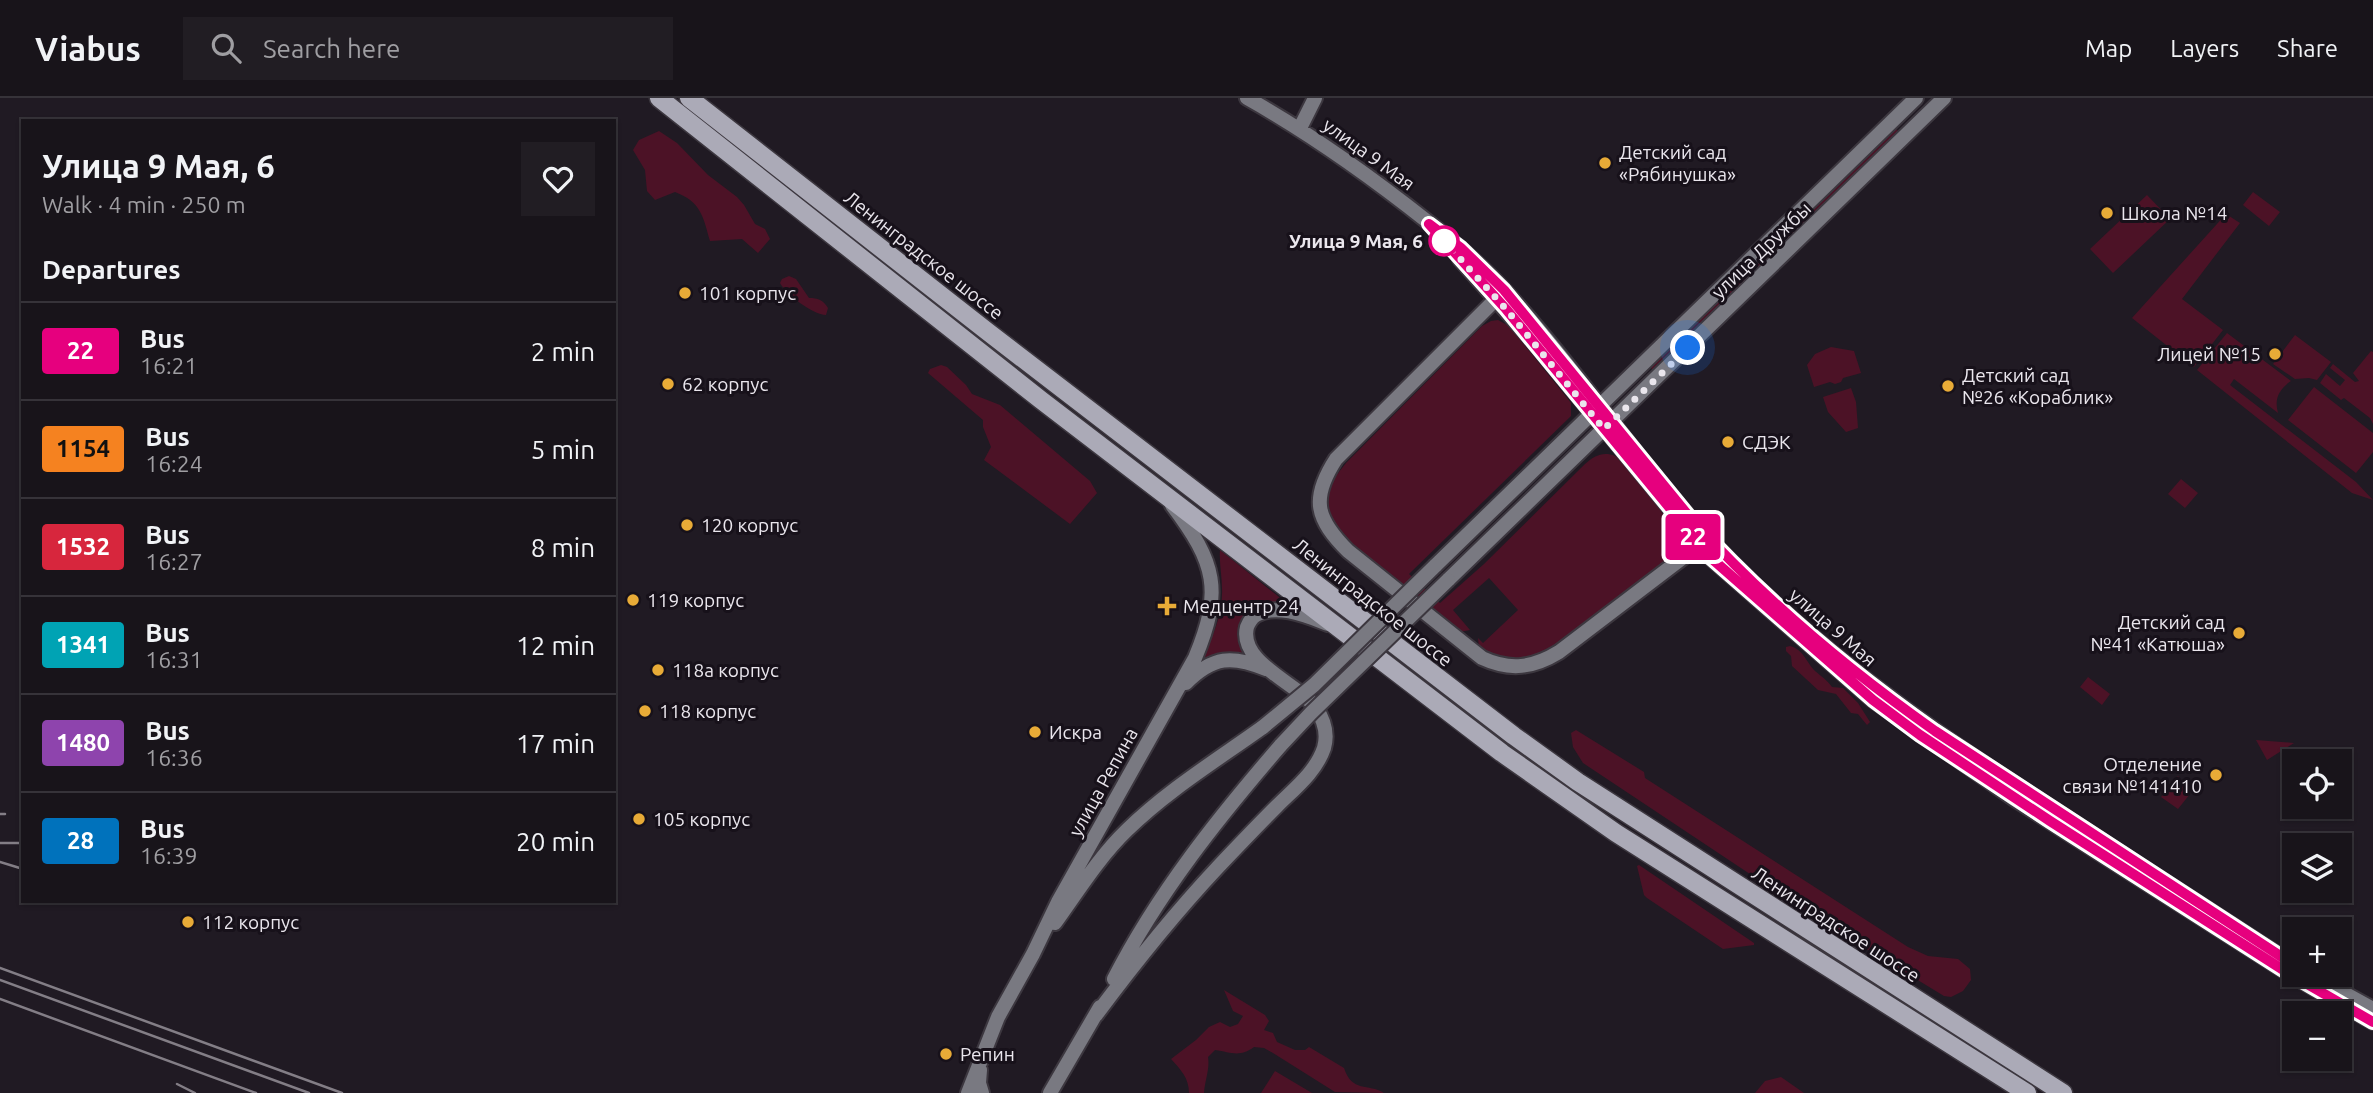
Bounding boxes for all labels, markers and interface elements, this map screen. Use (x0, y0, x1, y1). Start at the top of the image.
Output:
search box (183, 17, 673, 80)
icon: search (207, 29, 245, 67)
text: Viabus (35, 30, 141, 67)
text: Search here (263, 34, 400, 63)
text: Map (2085, 35, 2132, 62)
text: Layers (2170, 35, 2239, 62)
text: Share (2277, 35, 2338, 62)
street label: улица 9 Мая (1319, 113, 1419, 195)
place label: Детский сад «Рябинушка» (1619, 141, 1736, 185)
button: heart (521, 142, 595, 216)
text: Улица 9 Мая, 6 (42, 147, 275, 184)
marker: Детский сад «Рябинушка» (1597, 155, 1613, 171)
street label: Ленинградское шоссе (840, 186, 1008, 324)
text: Walk · 4 min · 250 m (42, 192, 246, 217)
street label: улица Дружбы (1707, 197, 1815, 303)
place label: Школа №14 (2121, 202, 2228, 224)
marker: Школа №14 (2099, 205, 2115, 221)
marker: Улица 9 Мая, 6 (1429, 226, 1459, 256)
place label: Улица 9 Мая, 6 (1289, 230, 1423, 252)
text: Departures (42, 255, 180, 284)
place label: 101 корпус (699, 282, 796, 304)
marker: 101 корпус (677, 285, 693, 301)
text: Bus (140, 324, 185, 353)
your location (1670, 330, 1705, 365)
text: 22 (67, 337, 94, 364)
text: 2 min (531, 337, 595, 366)
place label: Лицей №15 (2157, 343, 2261, 365)
marker: Лицей №15 (2267, 346, 2283, 362)
text: 16:21 (140, 353, 198, 378)
place label: Детский сад №26 «Кораблик» (1962, 364, 2113, 408)
place label: 62 корпус (682, 373, 768, 395)
marker: 62 корпус (660, 376, 676, 392)
marker: Детский сад №26 «Кораблик» (1940, 378, 1956, 394)
text: Bus (145, 422, 190, 451)
place label: СДЭК (1742, 431, 1791, 453)
marker: СДЭК (1720, 434, 1736, 450)
text: 1154 (56, 435, 110, 462)
text: 5 min (531, 435, 595, 464)
text: 16:24 (145, 451, 203, 476)
place label: 120 корпус (701, 514, 798, 536)
line badge: 22 (1662, 514, 1724, 560)
marker: 120 корпус (679, 517, 695, 533)
text: Bus (145, 520, 190, 549)
text: 22 (1679, 523, 1707, 550)
text: 1532 (56, 533, 110, 560)
text: 8 min (531, 533, 595, 562)
street label: Ленинградское шоссе (1289, 533, 1457, 671)
text: 16:27 (145, 549, 203, 574)
street label: улица 9 Мая (1785, 583, 1881, 671)
place label: 119 корпус (647, 589, 744, 611)
marker: 119 корпус (625, 592, 641, 608)
place label: Медцентр 24 (1183, 595, 1299, 617)
marker: Медцентр 24 (1157, 596, 1177, 616)
place label: Детский сад №41 «Катюша» (2091, 611, 2225, 655)
text: Bus (145, 618, 190, 647)
marker: Детский сад №41 «Катюша» (2231, 625, 2247, 641)
text: 1341 (56, 631, 110, 658)
text: 12 min (516, 631, 595, 660)
text: 16:31 (145, 647, 203, 672)
place label: 118а корпус (672, 659, 779, 681)
marker: 118а корпус (650, 662, 666, 678)
place label: 118 корпус (659, 700, 756, 722)
marker: 118 корпус (637, 703, 653, 719)
text: Bus (145, 716, 190, 745)
place label: Искра (1049, 721, 1102, 743)
marker: Искра (1027, 724, 1043, 740)
street label: улица Репина (1064, 724, 1142, 840)
text: 1480 (56, 729, 110, 756)
text: 17 min (516, 729, 595, 758)
text: 16:36 (145, 745, 203, 770)
map controls (2282, 749, 2352, 1071)
button: locate (2282, 749, 2352, 819)
place label: Отделение связи №141410 (2063, 753, 2202, 797)
marker: Отделение связи №141410 (2208, 767, 2224, 783)
place label: 105 корпус (653, 808, 750, 830)
marker: 105 корпус (631, 811, 647, 827)
text: Bus (140, 814, 185, 843)
text: 28 (67, 827, 94, 854)
text: 20 min (516, 827, 595, 856)
button: layers (2282, 833, 2352, 903)
text: 16:39 (140, 843, 198, 868)
street label: Ленинградское шоссе (1748, 862, 1924, 986)
place label: 112 корпус (202, 911, 299, 933)
marker: 112 корпус (180, 914, 196, 930)
button: + (2282, 917, 2352, 987)
button: − (2282, 1001, 2352, 1071)
place label: Репин (960, 1043, 1015, 1065)
marker: Репин (938, 1046, 954, 1062)

